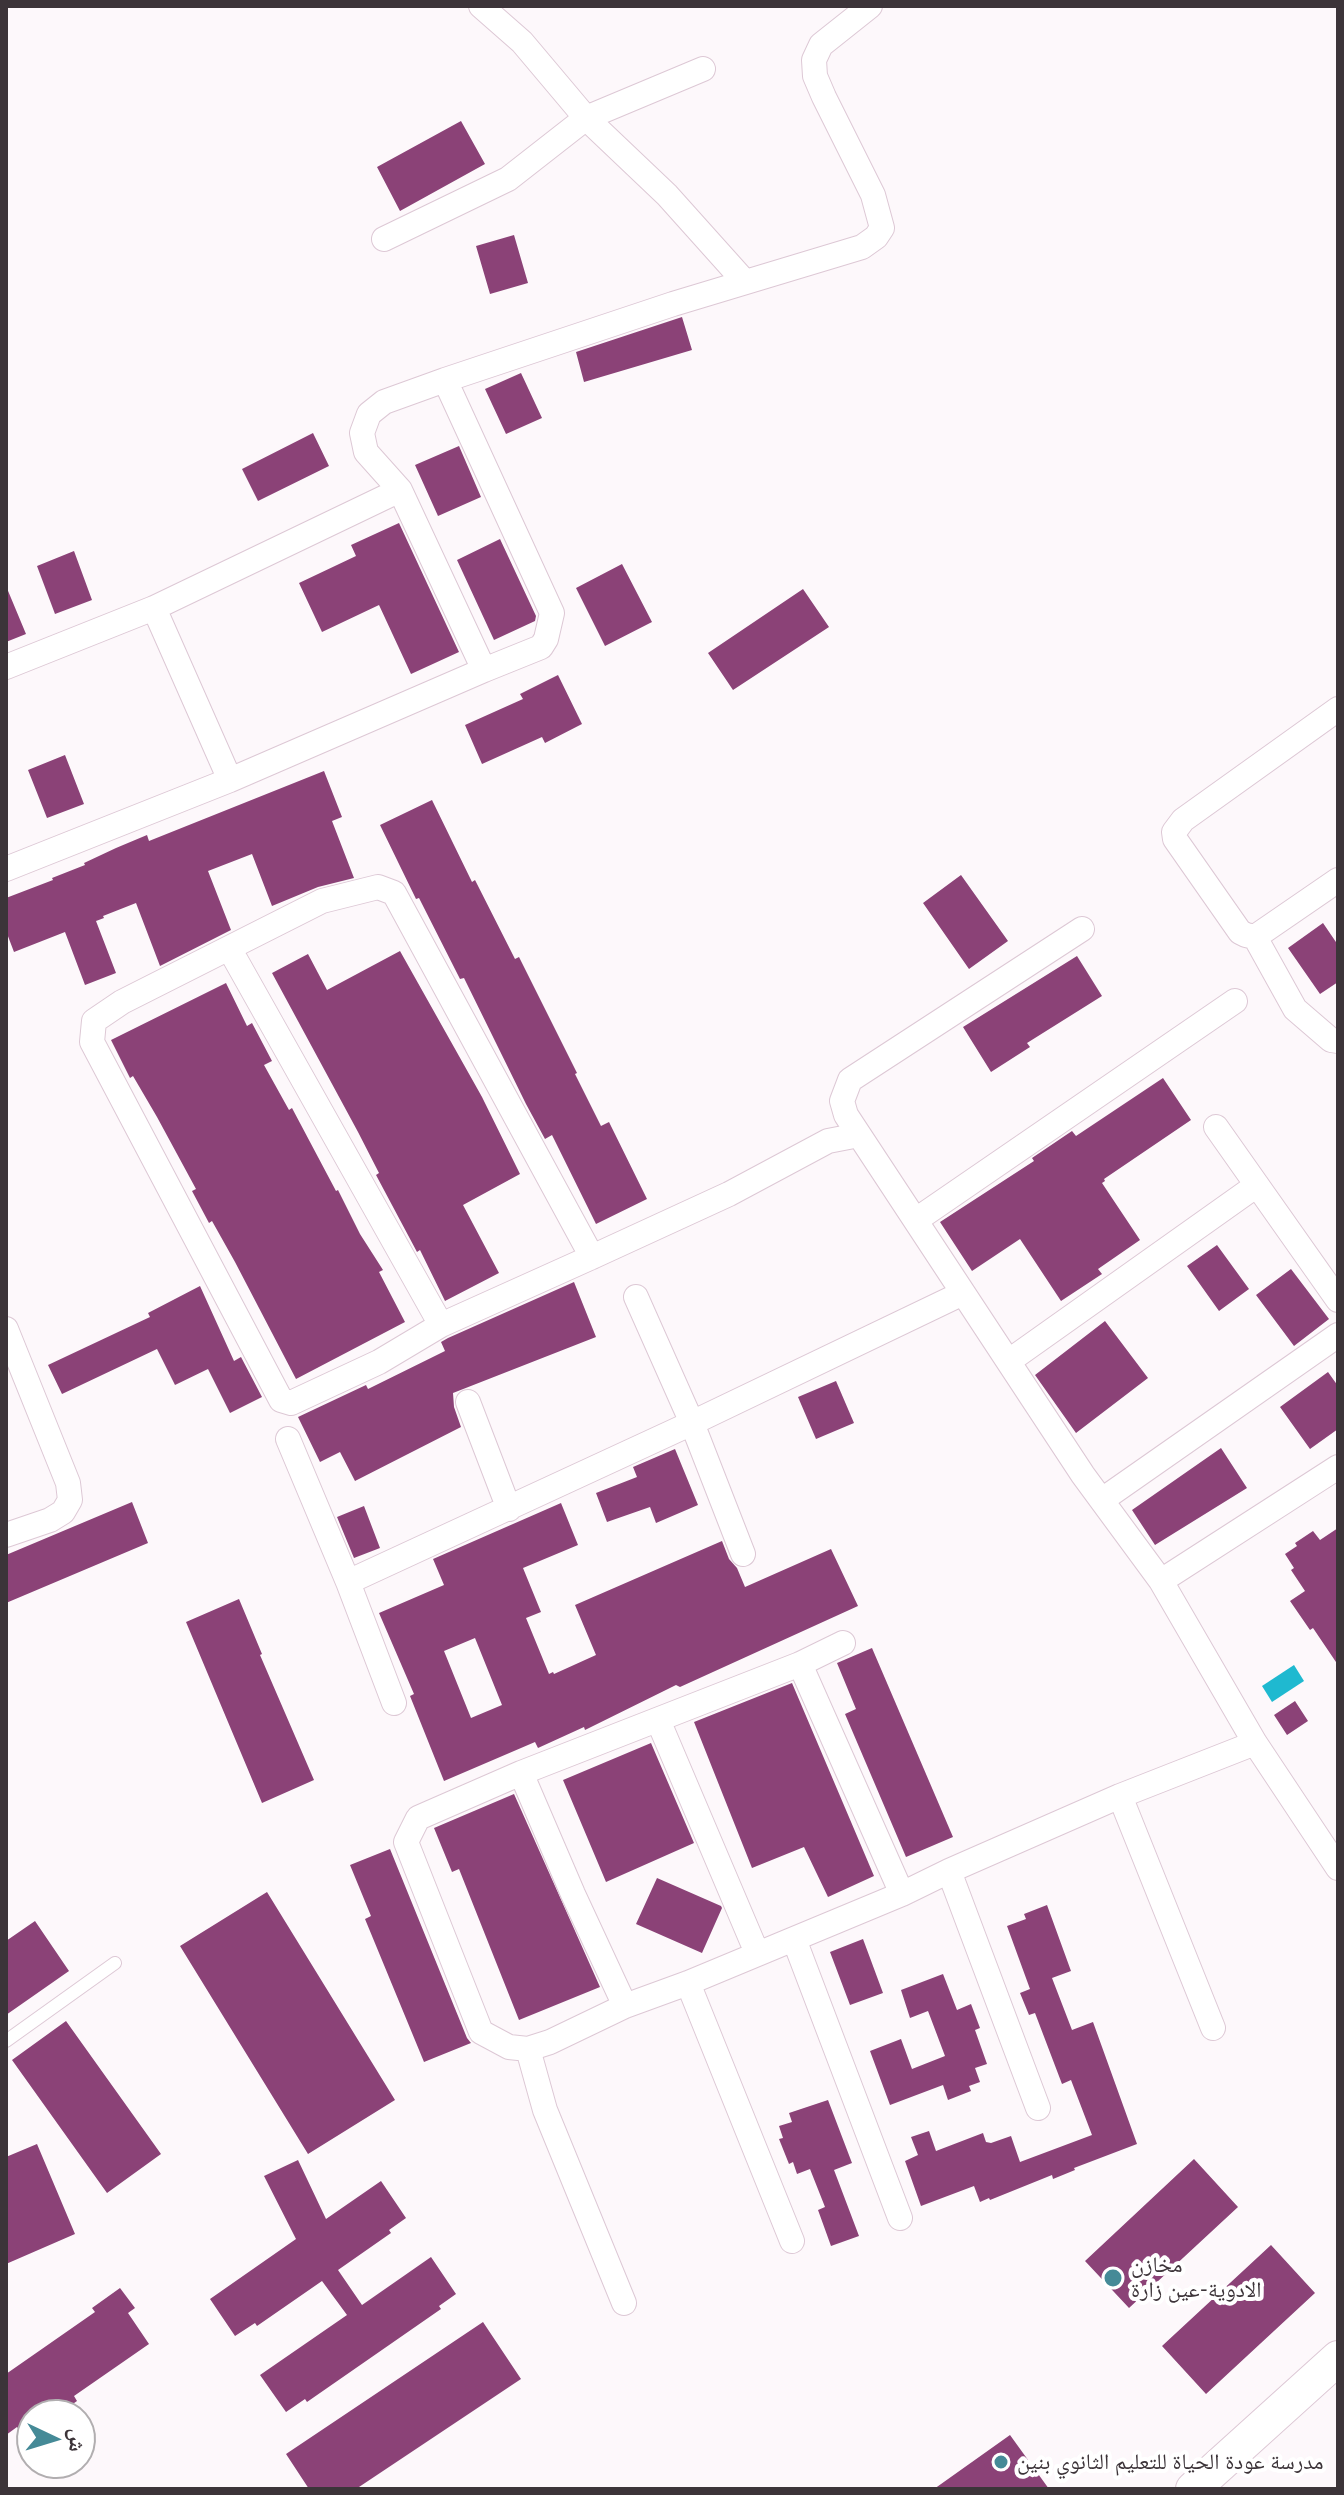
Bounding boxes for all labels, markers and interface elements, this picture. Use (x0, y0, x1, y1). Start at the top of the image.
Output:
place label: مخازن الادوية-عين زارة (1131, 2252, 1261, 2304)
marker: مخازن الادوية-عين زارة (1102, 2267, 1124, 2289)
north arrow (16, 2399, 96, 2479)
text: ش (64, 2428, 93, 2453)
place label: مدرسة عودة الحياة للتعليم الثانوي بنين (1017, 2449, 1324, 2475)
marker: مدرسة عودة الحياة للتعليم الثانوي بنين (992, 2453, 1010, 2471)

